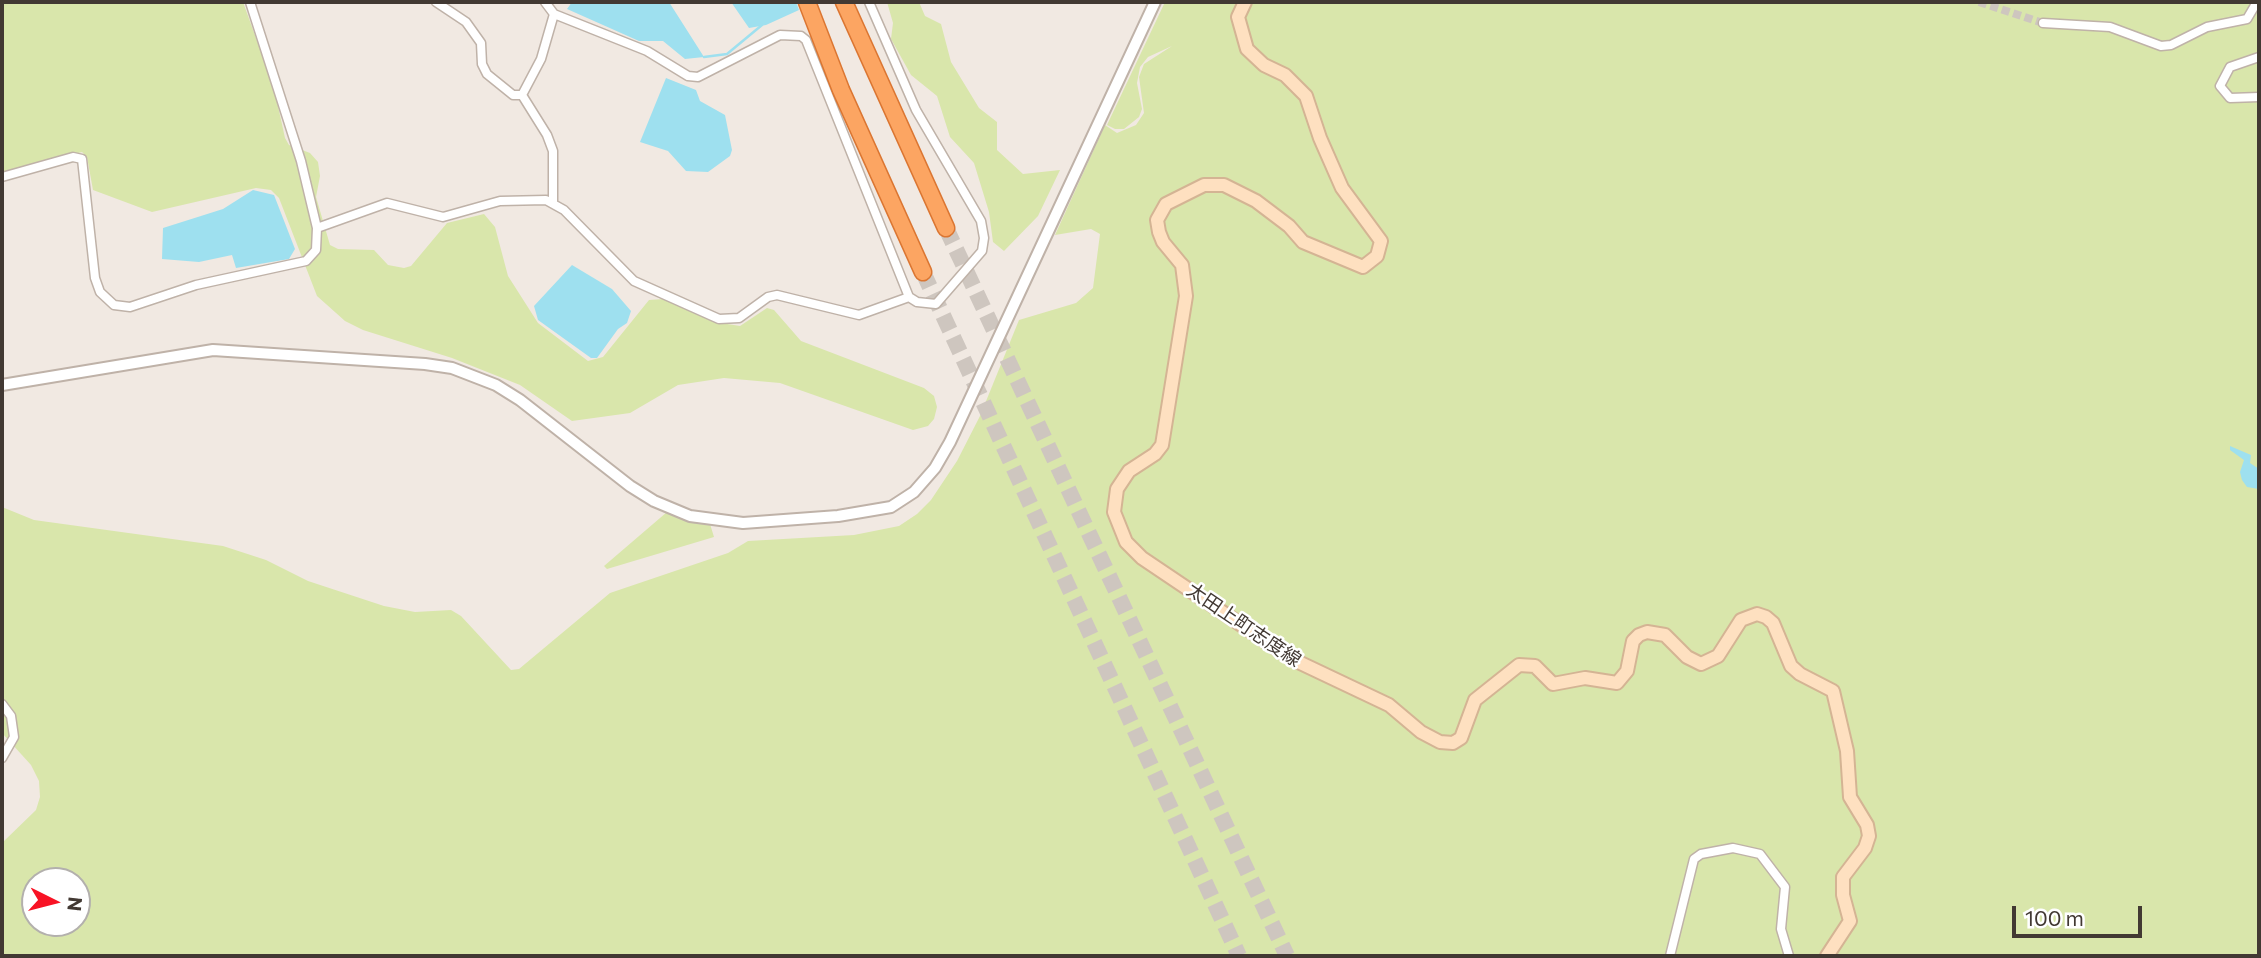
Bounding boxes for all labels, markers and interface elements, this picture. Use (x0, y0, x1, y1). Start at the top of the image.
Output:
street label: 太田上町志度線 (1182, 578, 1306, 672)
north arrow (21, 867, 91, 937)
scale bar (2016, 892, 2146, 936)
text: N (63, 896, 88, 912)
text: 100 m (2025, 905, 2084, 930)

